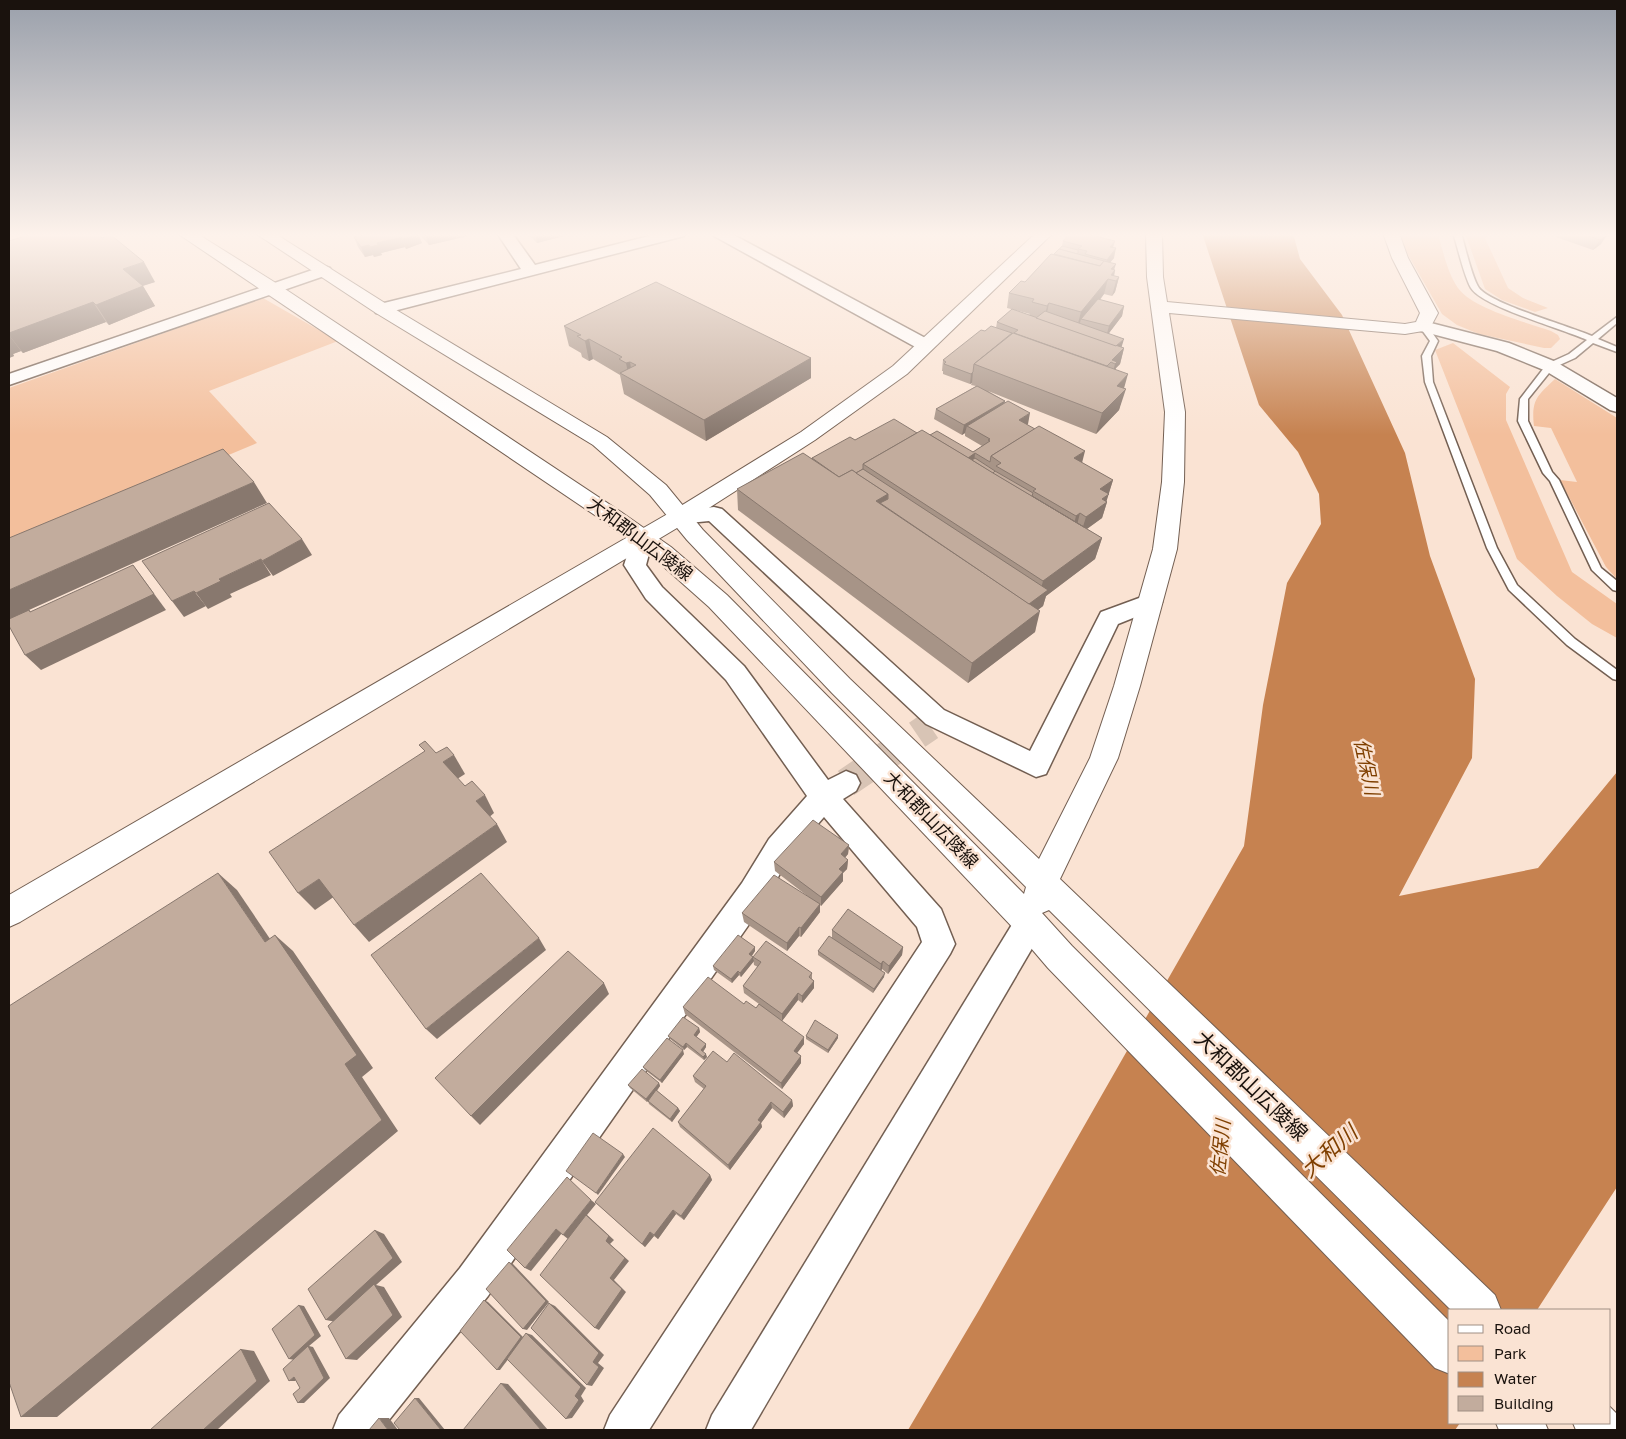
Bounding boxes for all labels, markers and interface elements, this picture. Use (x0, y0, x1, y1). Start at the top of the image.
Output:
street label: 大和郡山広陵線 (584, 492, 698, 585)
water label: 佐保川 (1350, 737, 1385, 799)
street label: 大和郡山広陵線 (880, 766, 983, 872)
street label: 大和郡山広陵線 (1190, 1025, 1314, 1146)
water label: 佐保川 (1205, 1116, 1234, 1178)
water label: 大和川 (1295, 1117, 1364, 1182)
legend (1448, 1309, 1611, 1424)
text: Road (1494, 1319, 1531, 1337)
text: Park (1494, 1344, 1527, 1362)
text: Water (1494, 1369, 1537, 1387)
text: Building (1494, 1394, 1554, 1412)

